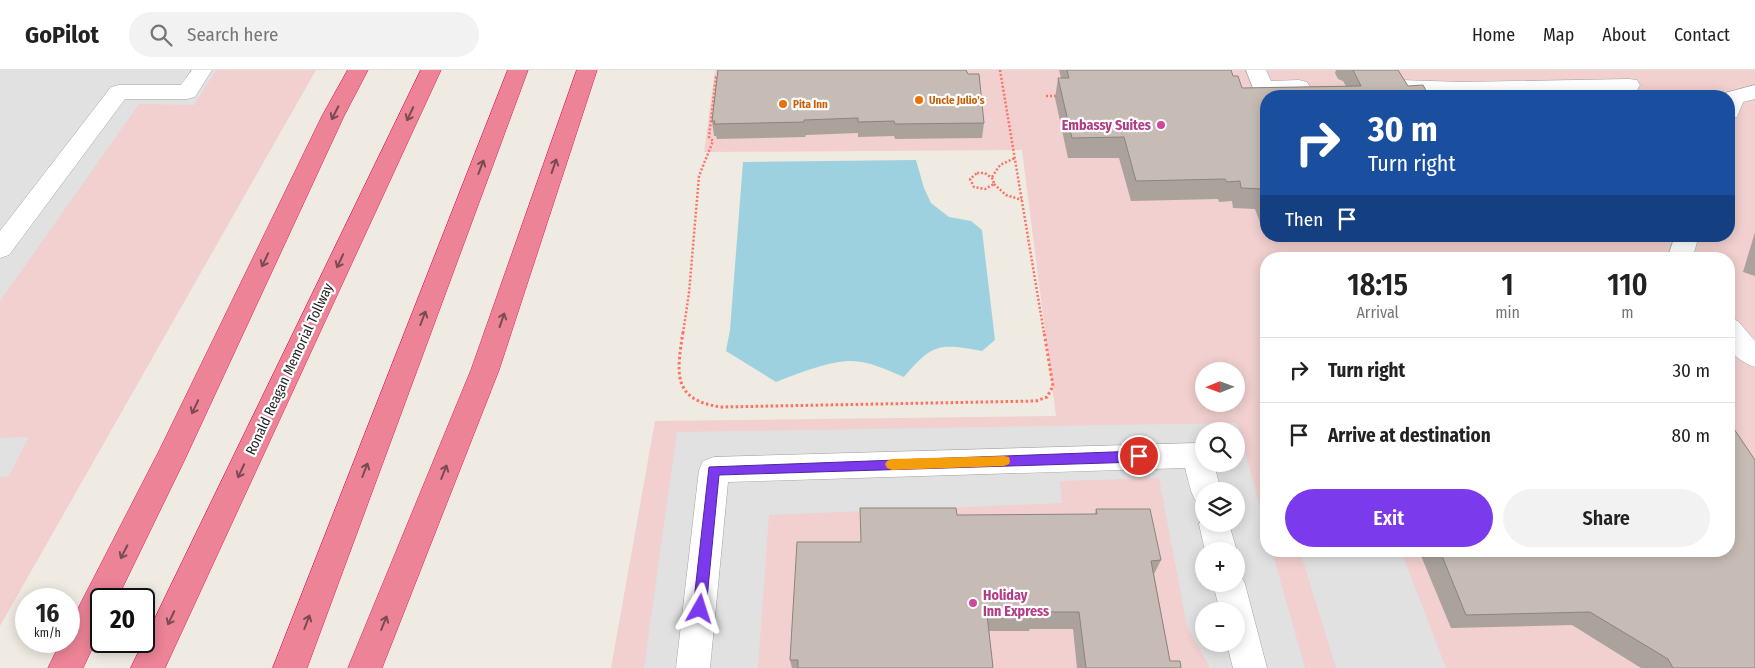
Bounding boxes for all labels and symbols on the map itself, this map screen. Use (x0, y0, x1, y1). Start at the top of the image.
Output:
marker: Uncle Julio’s (913, 94, 925, 106)
place label: Uncle Julio’s (929, 94, 985, 107)
marker: Pita Inn (777, 98, 789, 110)
place label: Pita Inn (793, 98, 828, 111)
one-way arrow (330, 105, 339, 120)
one-way arrow (405, 106, 414, 121)
place label: Embassy Suites (1062, 117, 1151, 134)
marker: Embassy Suites (1155, 119, 1167, 131)
one-way arrow (550, 159, 560, 175)
one-way arrow (477, 160, 486, 175)
one-way arrow (260, 252, 269, 267)
one-way arrow (335, 253, 345, 268)
street label: Ronald Reagan Memorial Tollway (242, 280, 337, 458)
one-way arrow (419, 311, 428, 326)
one-way arrow (498, 313, 507, 328)
north arrow (1195, 362, 1245, 412)
one-way arrow (190, 399, 200, 414)
pin (1118, 435, 1160, 477)
one-way arrow (235, 463, 245, 478)
one-way arrow (360, 463, 370, 478)
one-way arrow (440, 465, 449, 480)
one-way arrow (119, 544, 128, 559)
position arrow (673, 582, 725, 634)
place label: Holiday Inn Express (983, 587, 1049, 620)
speed limit sign: 20 (90, 588, 155, 653)
marker: Holiday Inn Express (967, 597, 979, 609)
one-way arrow (166, 610, 176, 625)
one-way arrow (303, 615, 312, 631)
one-way arrow (379, 616, 389, 631)

